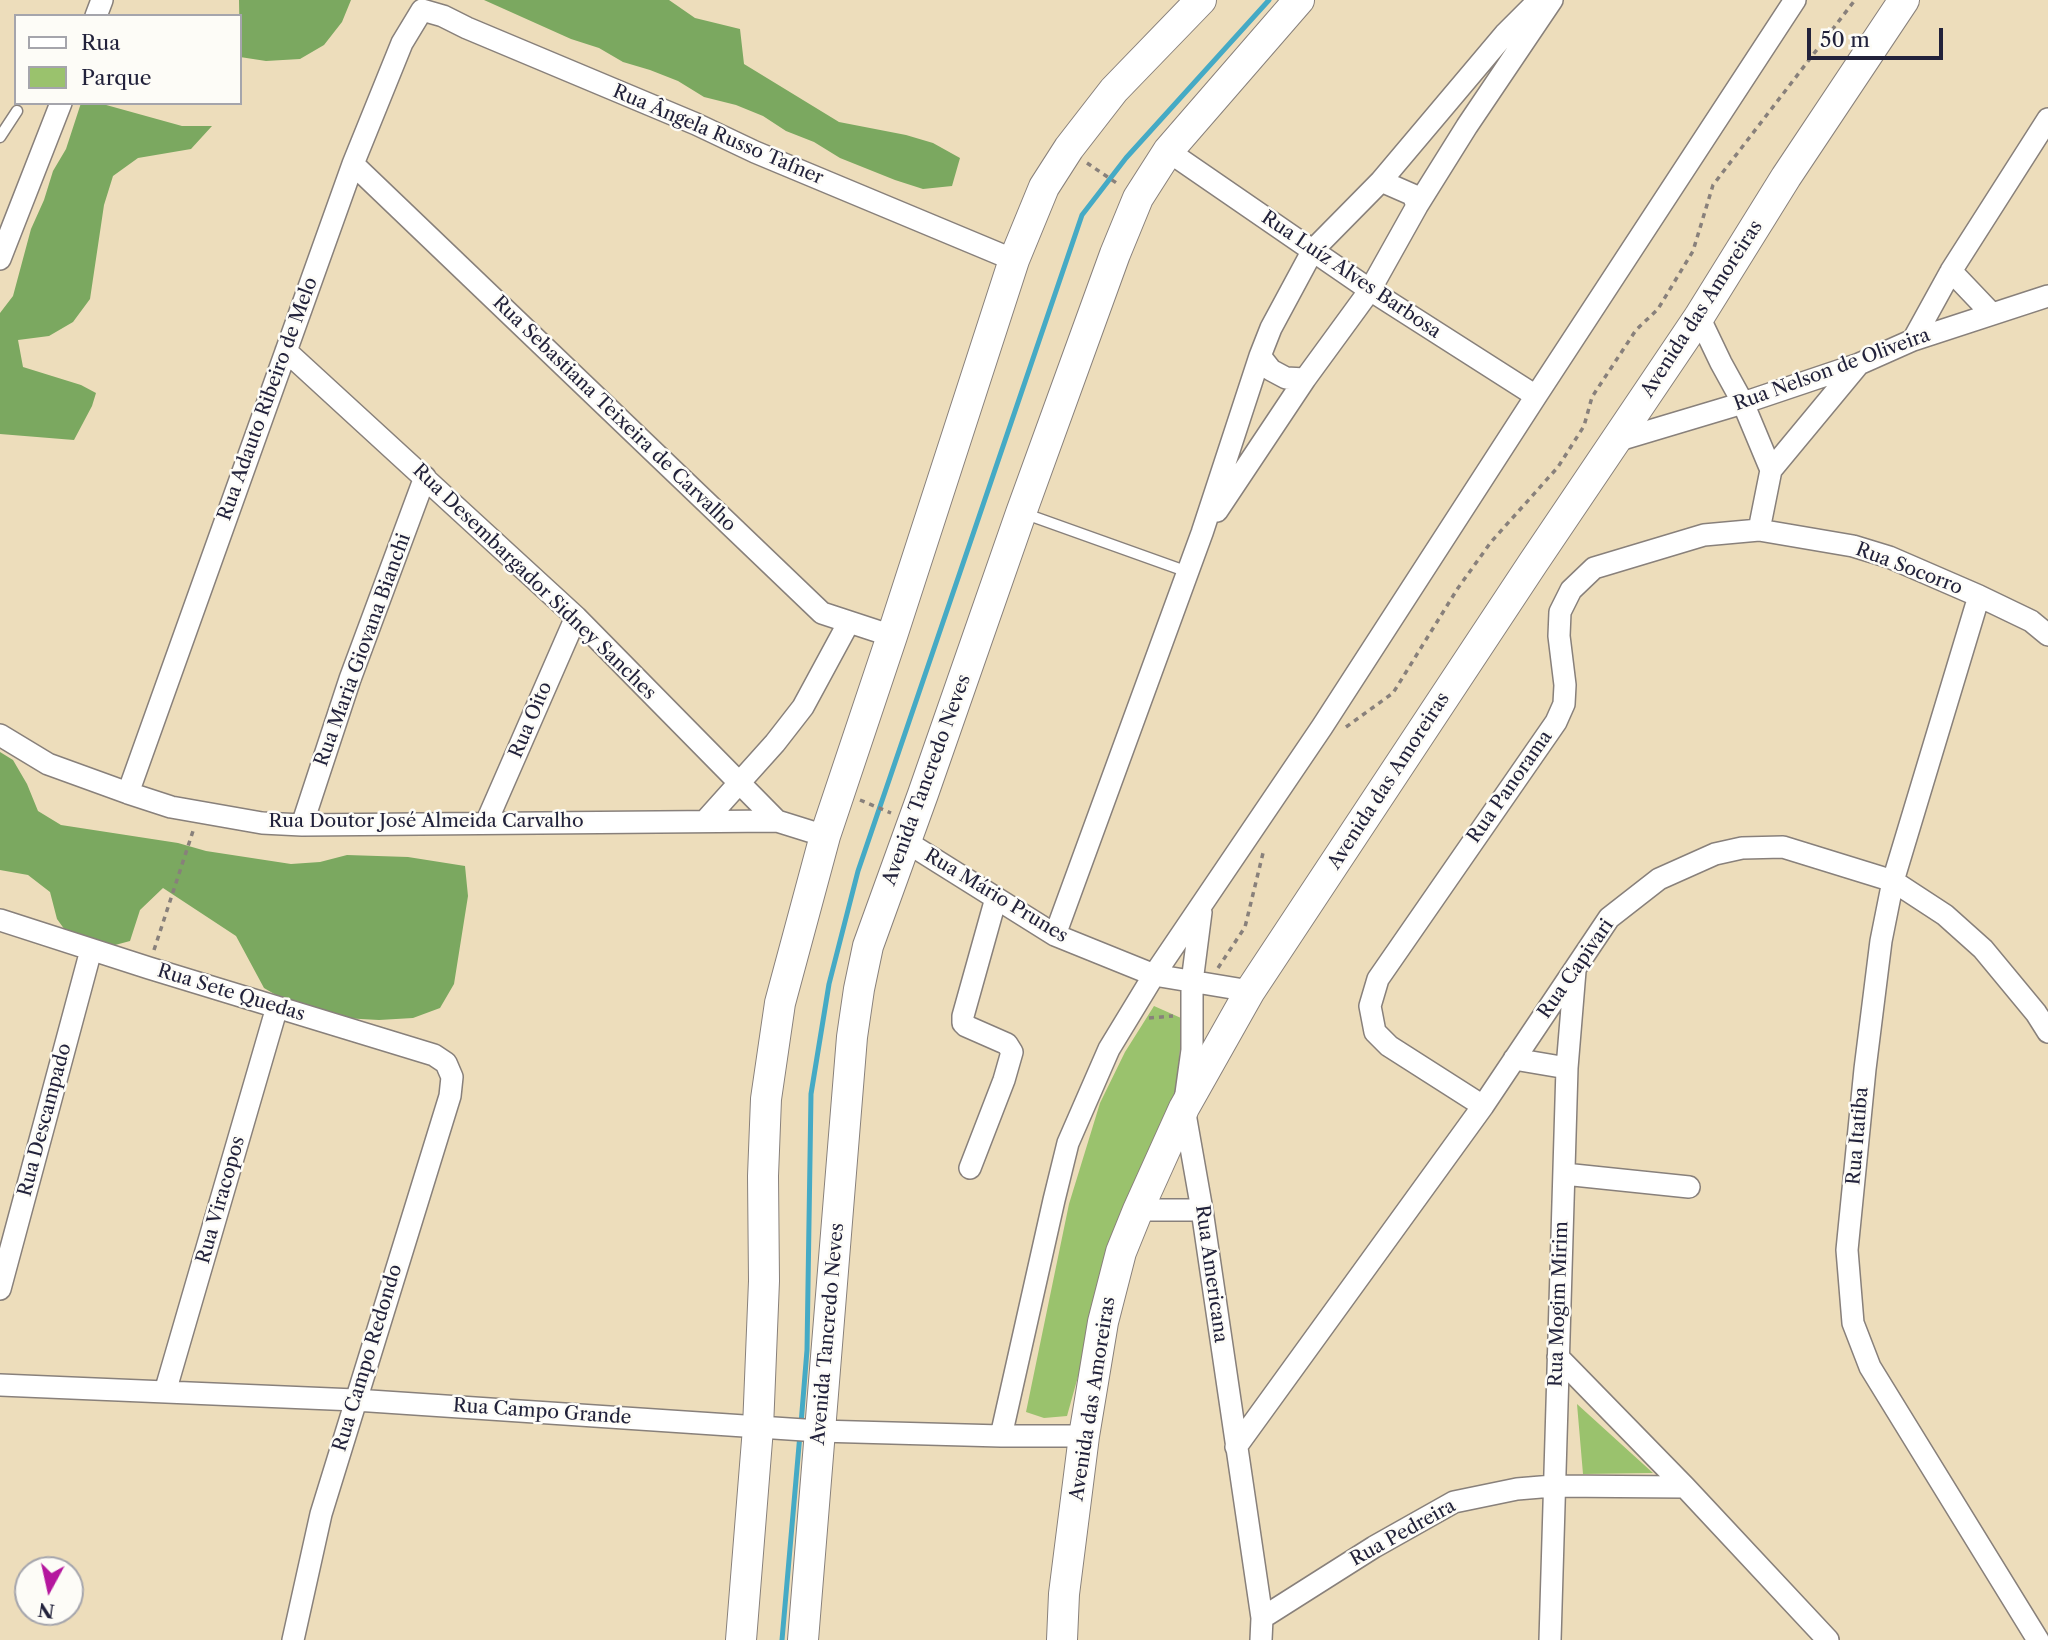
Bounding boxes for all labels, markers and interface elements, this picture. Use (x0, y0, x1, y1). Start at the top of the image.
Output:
legend (14, 14, 242, 105)
scale bar (1810, 14, 1946, 58)
text: 50 m (1820, 27, 1870, 52)
text: Rua (81, 30, 120, 55)
text: Parque (81, 65, 152, 90)
street label: Rua Ângela Russo Tafner (609, 80, 827, 190)
street label: Rua Luíz Alves Barbosa (1257, 206, 1445, 344)
street label: Avenida das Amoreiras (1636, 216, 1768, 402)
street label: Rua Adauto Ribeiro de Melo (213, 274, 323, 524)
street label: Rua Sebastiana Teixeira de Carvalho (488, 291, 740, 537)
street label: Rua Nelson de Oliveira (1731, 324, 1933, 416)
street label: Rua Desembargador Sidney Sanches (408, 459, 660, 705)
street label: Rua Maria Giovana Bianchi (310, 530, 416, 770)
street label: Rua Socorro (1852, 538, 1966, 600)
street label: Avenida Tancredo Neves (878, 671, 976, 889)
street label: Rua Oito (505, 678, 557, 762)
street label: Avenida das Amoreiras (1323, 688, 1455, 874)
street label: Rua Panorama (1463, 726, 1557, 848)
street label: Rua Doutor José Almeida Carvalho (268, 811, 584, 833)
street label: Rua Mário Prunes (920, 844, 1072, 948)
street label: Rua Capivari (1533, 915, 1619, 1023)
street label: Rua Sete Quedas (154, 960, 308, 1026)
street label: Rua Descampado (14, 1041, 76, 1199)
street label: Rua Itatiba (1842, 1086, 1874, 1186)
street label: Rua Viracopos (192, 1134, 250, 1266)
street label: Rua Americana (1190, 1204, 1232, 1344)
street label: Rua Mogim Mirim (1545, 1221, 1573, 1387)
street label: Avenida Tancredo Neves (807, 1222, 849, 1446)
street label: Rua Campo Redondo (329, 1262, 407, 1454)
street label: Avenida das Amoreiras (1066, 1295, 1120, 1503)
street label: Rua Campo Grande (452, 1394, 632, 1430)
street label: Rua Pedreira (1346, 1495, 1460, 1571)
north arrow (14, 1556, 84, 1626)
text: N (37, 1598, 56, 1623)

